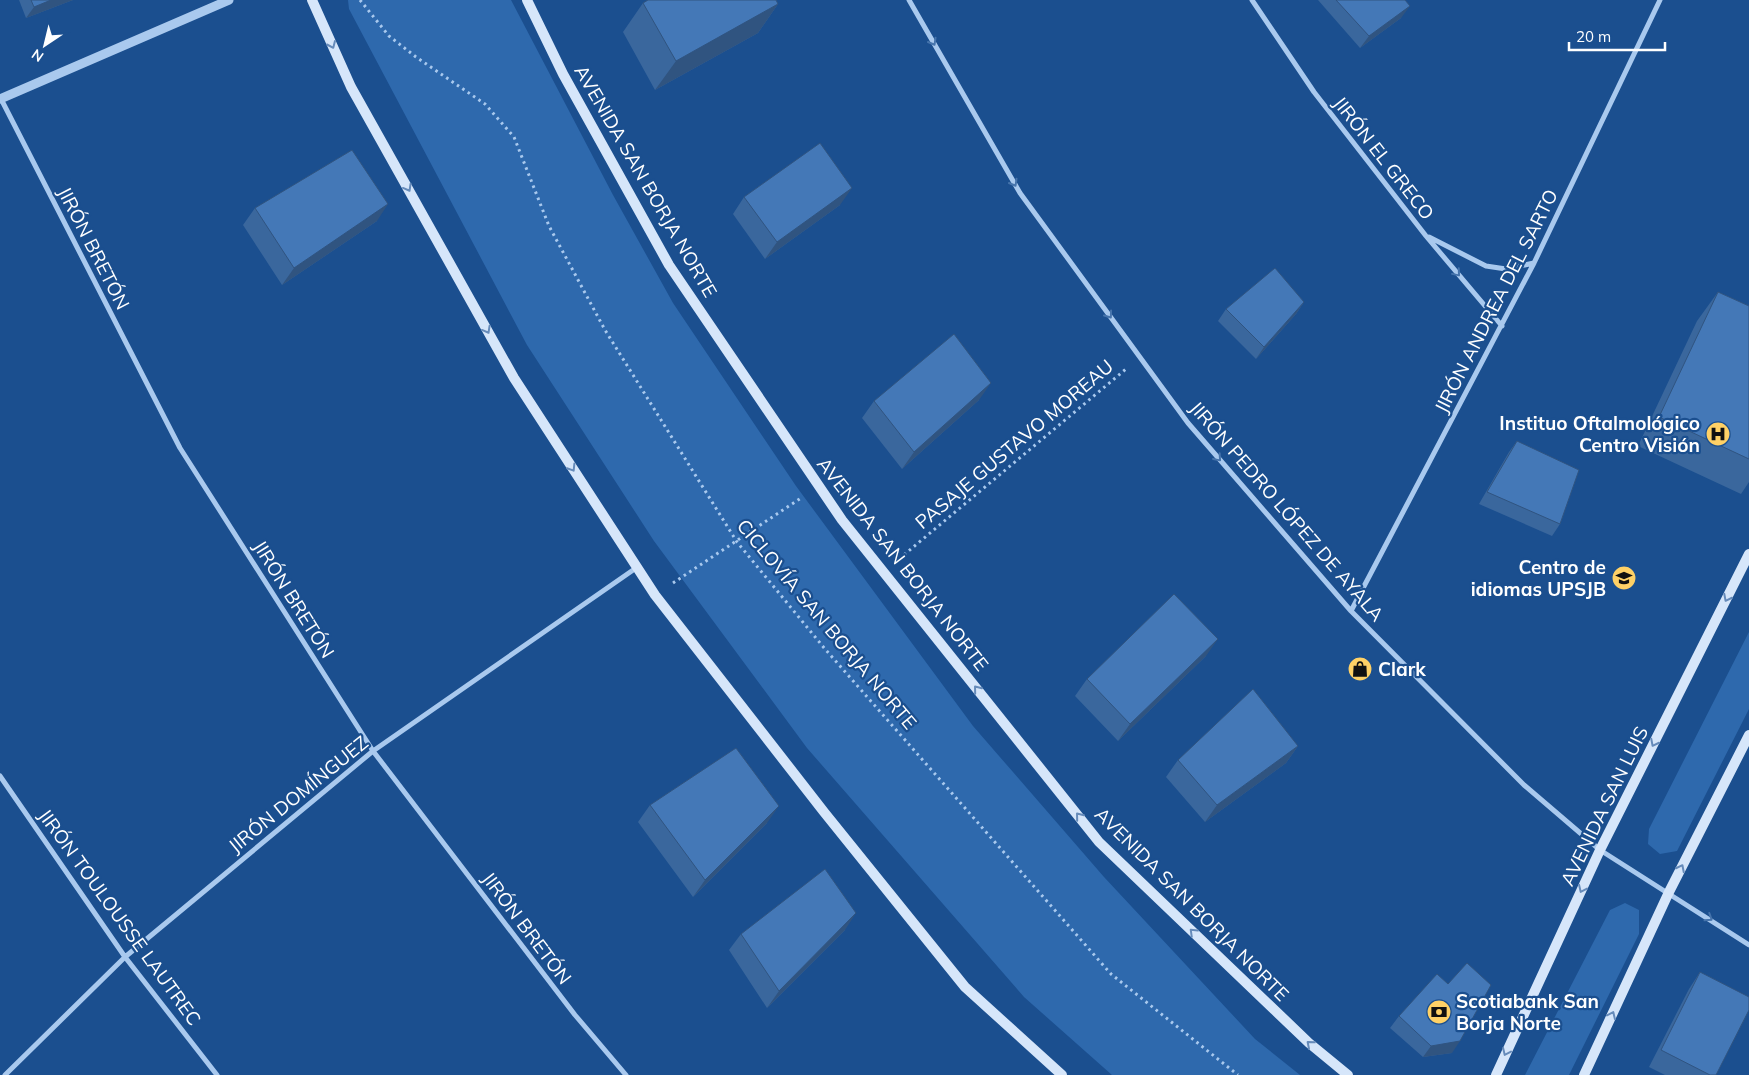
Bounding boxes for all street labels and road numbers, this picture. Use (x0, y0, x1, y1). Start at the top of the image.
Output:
street label: AVENIDA SAN BORJA NORTE (569, 60, 723, 302)
street label: JIRÓN EL GRECO (1328, 92, 1440, 224)
street label: JIRÓN BRETÓN (53, 183, 135, 313)
street label: JIRÓN ANDREA DEL SARTO (1429, 185, 1563, 417)
street label: PASAJE GUSTAVO MOREAU (910, 354, 1118, 534)
street label: JIRÓN PEDRO LÓPEZ DE AYALA (1185, 396, 1389, 626)
street label: AVENIDA SAN BORJA NORTE (812, 452, 994, 676)
street label: CICLOVÍA SAN BORJA NORTE (732, 514, 922, 734)
street label: JIRÓN BRETÓN (248, 536, 340, 662)
street label: AVENIDA SAN LUIS (1555, 722, 1653, 890)
street label: JIRÓN DOMÍNGUEZ (223, 730, 373, 858)
street label: AVENIDA SAN BORJA NORTE (1090, 802, 1294, 1006)
street label: JIRÓN TOULOUSSE LAUTREC (33, 804, 207, 1030)
street label: JIRÓN BRETÓN (477, 867, 577, 989)

